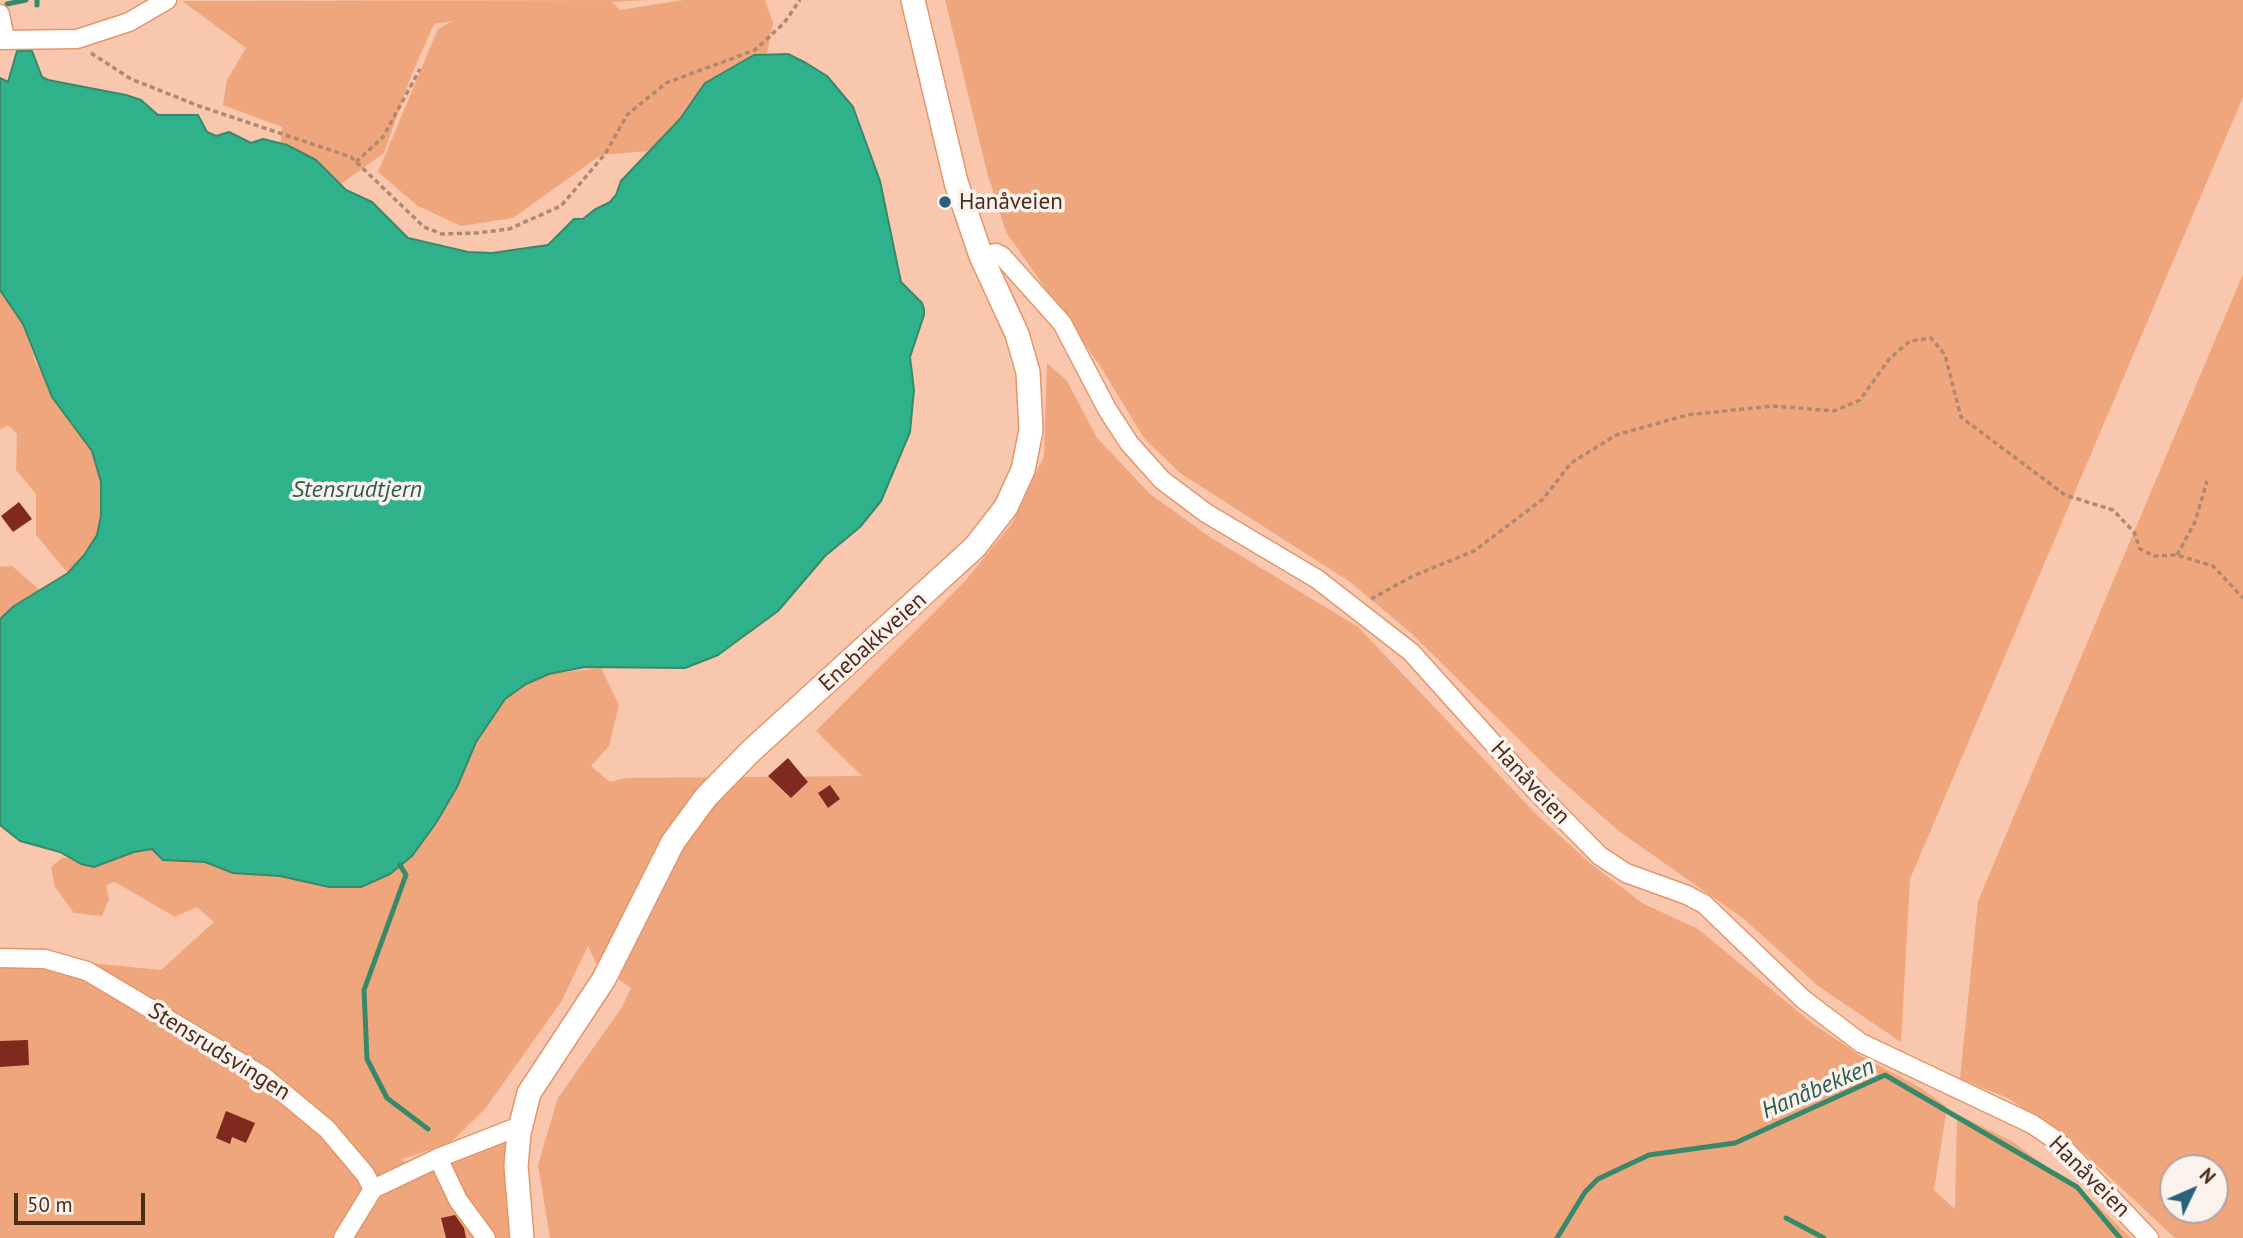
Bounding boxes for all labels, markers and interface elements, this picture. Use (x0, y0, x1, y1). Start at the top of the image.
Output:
place label: Hanåveien (959, 188, 1063, 216)
marker: Hanåveien (937, 194, 953, 210)
water label: Stensrudtjern (292, 476, 422, 504)
street label: Enebakkveien (814, 586, 932, 698)
street label: Hanåveien (1485, 736, 1575, 830)
street label: Stensrudsvingen (143, 997, 295, 1107)
water label: Hanåbekken (1757, 1052, 1879, 1126)
street label: Hanåveien (2043, 1131, 2135, 1223)
north arrow (2159, 1154, 2229, 1224)
text: N (2195, 1163, 2221, 1189)
scale bar (18, 1178, 149, 1222)
text: 50 m (27, 1191, 73, 1218)

